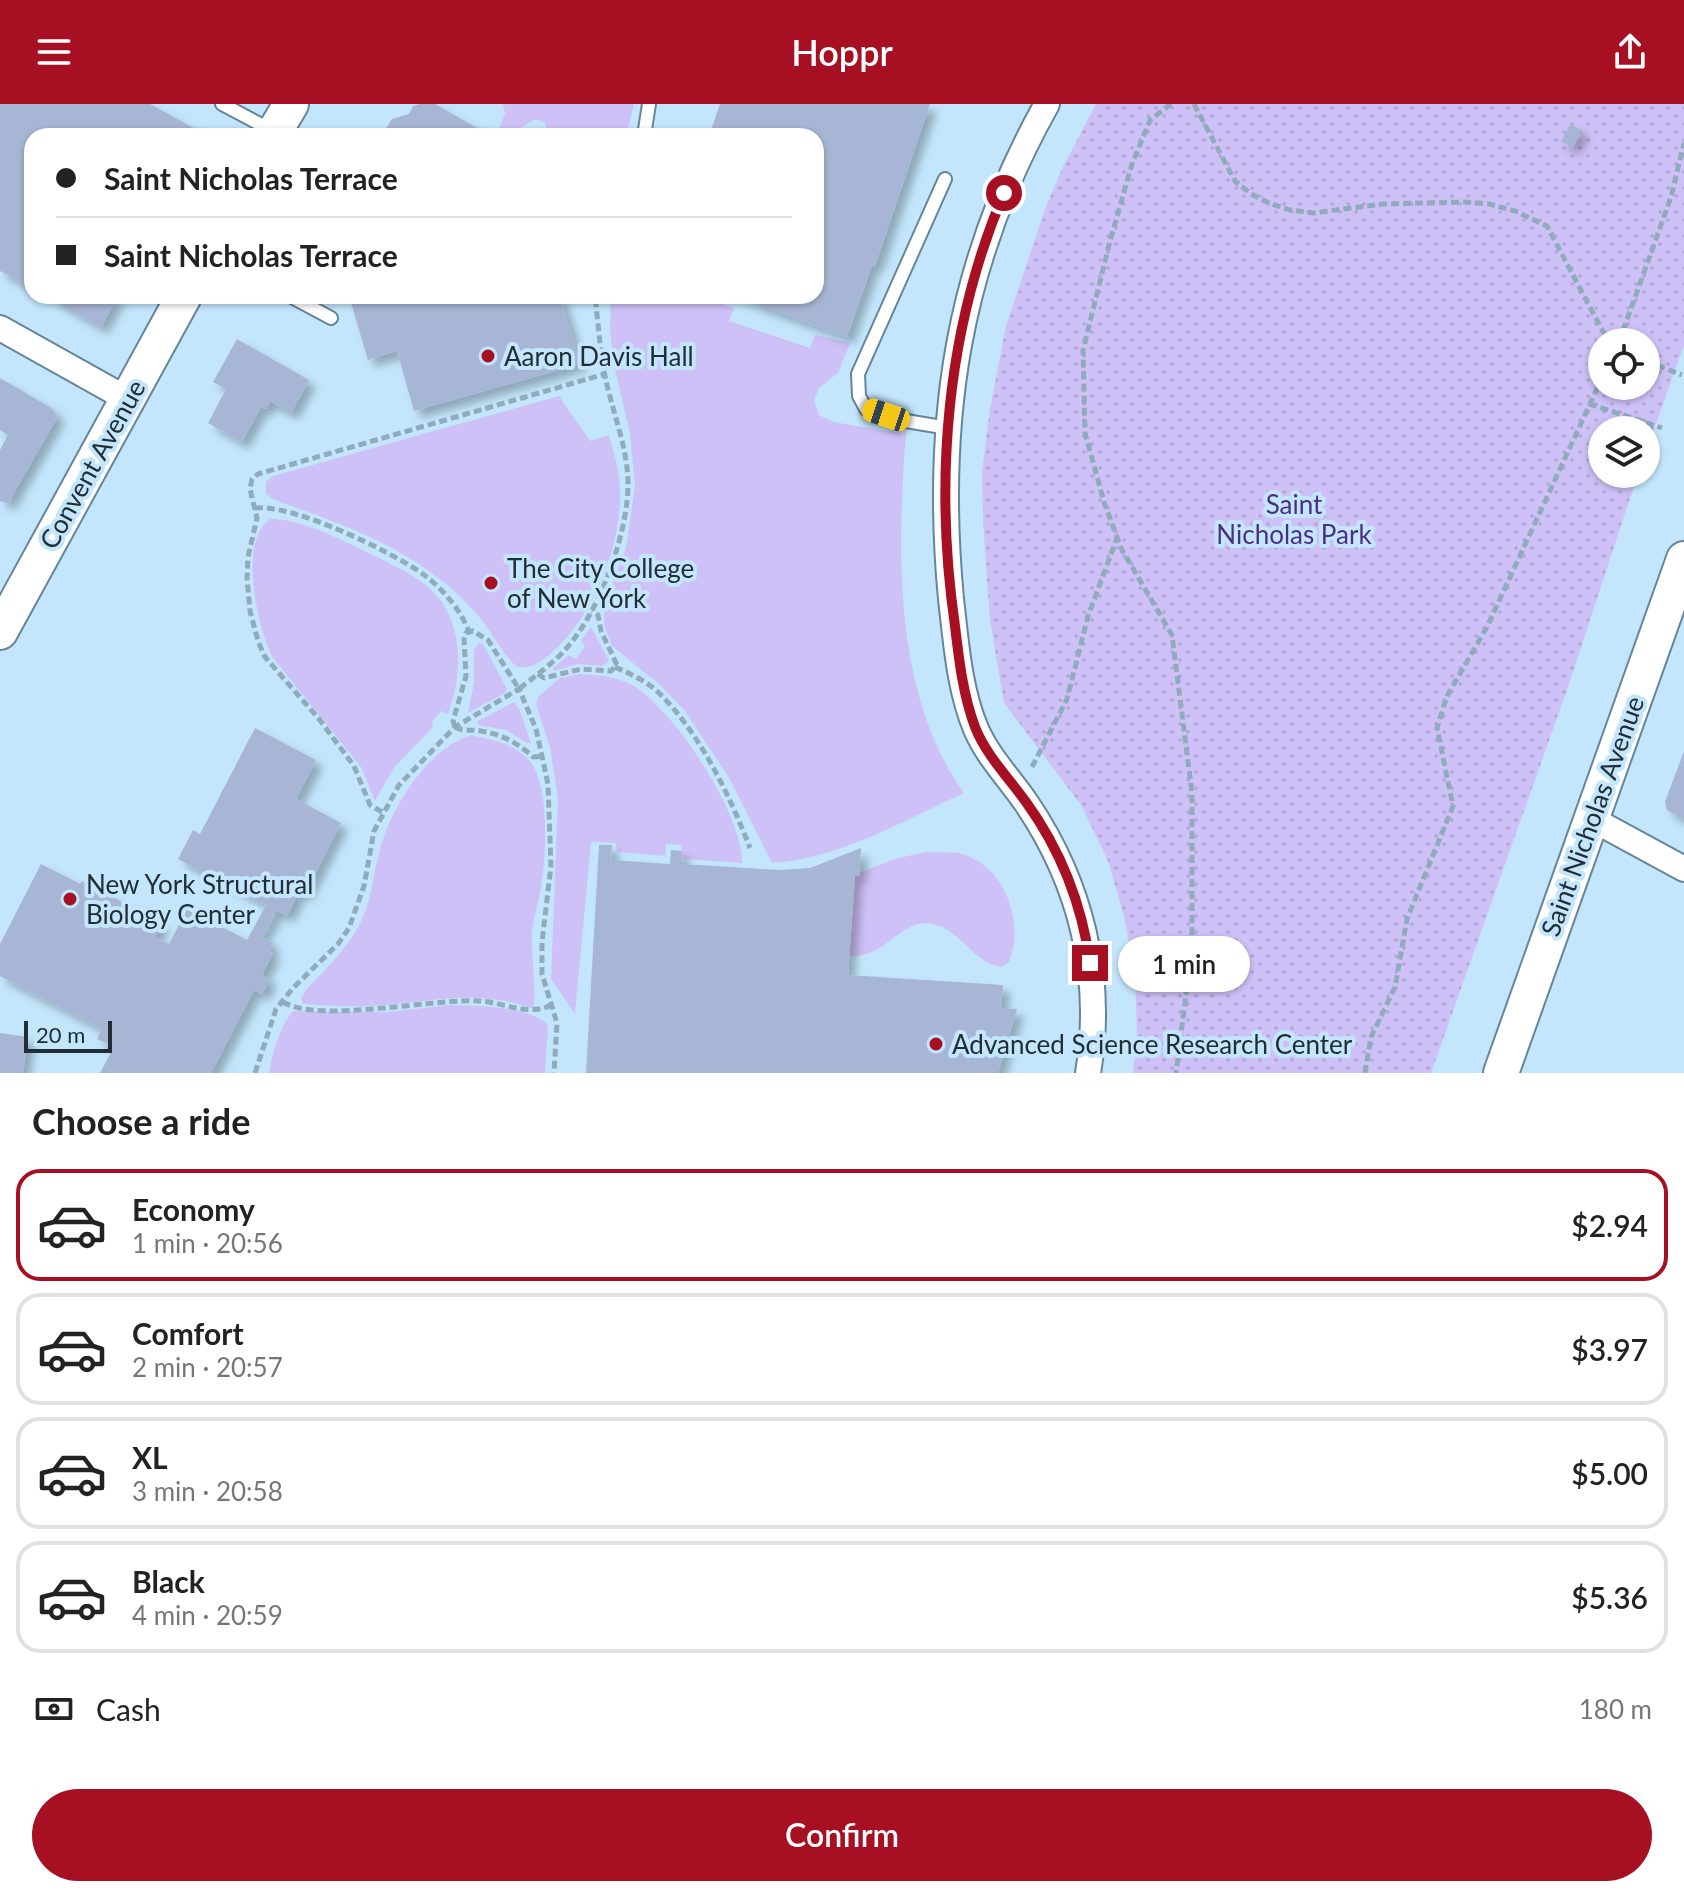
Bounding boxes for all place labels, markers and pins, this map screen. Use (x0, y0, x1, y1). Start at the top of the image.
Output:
place label: Aaron Davis Hall (504, 340, 694, 372)
marker: Aaron Davis Hall (479, 347, 497, 365)
place label: The City College of New York (507, 552, 694, 614)
marker: The City College of New York (482, 574, 500, 592)
place label: New York Structural Biology Center (86, 868, 313, 930)
marker: New York Structural Biology Center (61, 890, 79, 908)
place label: Advanced Science Research Center (952, 1028, 1353, 1060)
marker: Advanced Science Research Center (927, 1035, 945, 1053)

